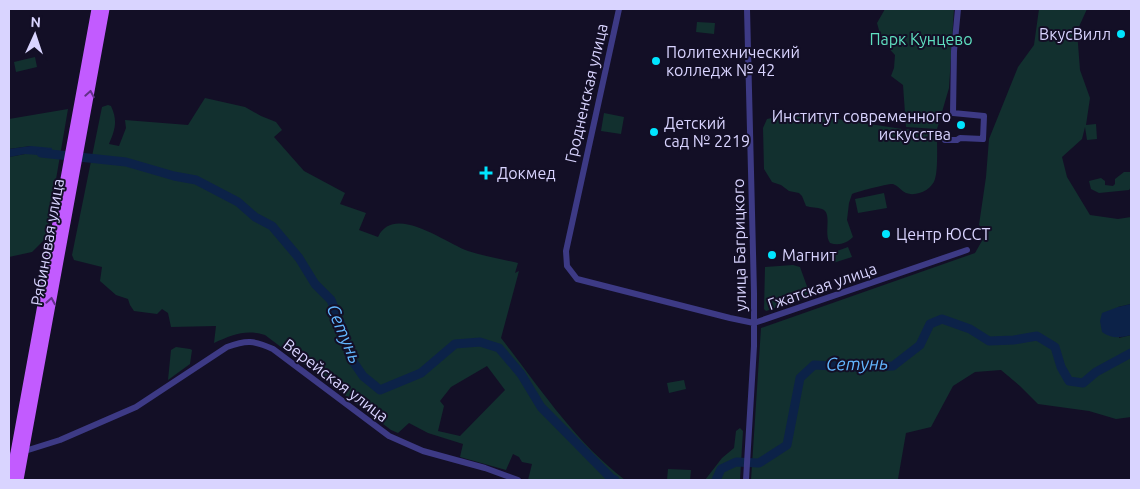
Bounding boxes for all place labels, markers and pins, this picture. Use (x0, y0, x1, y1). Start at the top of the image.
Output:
place label: ВкусВилл (1039, 25, 1111, 43)
marker: ВкусВилл (1115, 28, 1127, 40)
place label: Политехнический колледж № 42 (666, 43, 800, 79)
marker: Политехнический колледж № 42 (650, 55, 662, 67)
place label: Институт современного искусства (772, 107, 951, 143)
place label: Детский сад № 2219 (664, 114, 750, 150)
marker: Институт современного искусства (955, 119, 967, 131)
marker: Детский сад № 2219 (648, 126, 660, 138)
place label: Докмед (497, 164, 556, 182)
marker: Докмед (479, 166, 493, 180)
place label: Центр ЮССТ (896, 225, 991, 243)
marker: Центр ЮССТ (880, 228, 892, 240)
place label: Магнит (782, 246, 837, 264)
marker: Магнит (766, 249, 778, 261)

